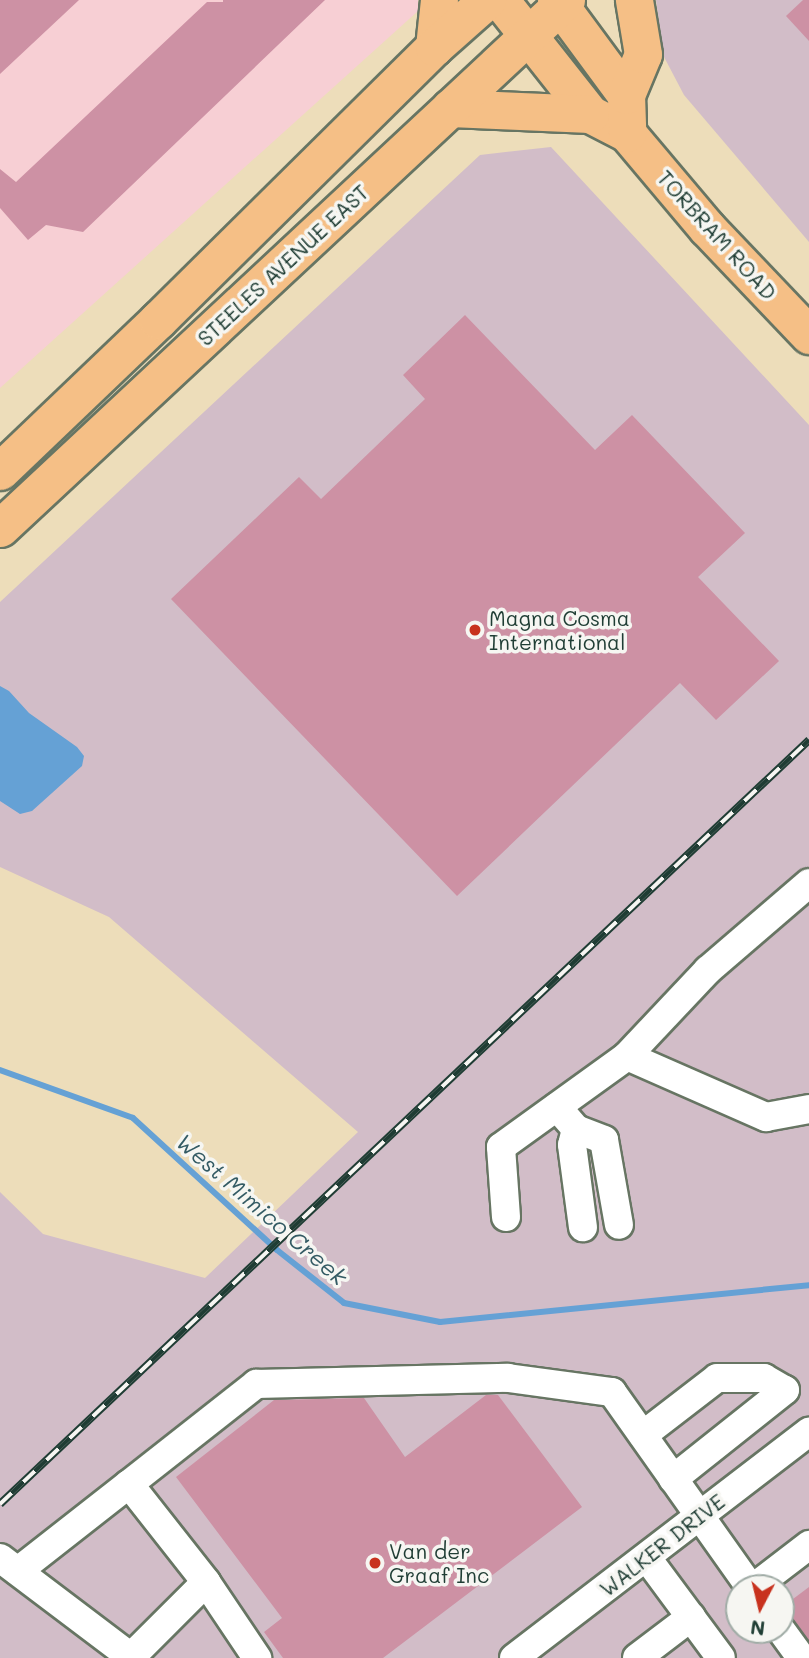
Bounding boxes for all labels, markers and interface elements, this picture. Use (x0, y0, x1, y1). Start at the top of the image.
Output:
street label: TORBRAM ROAD (652, 165, 782, 305)
street label: STEELES AVENUE EAST (192, 179, 374, 351)
place label: Magna Cosma International (489, 605, 630, 655)
marker: Magna Cosma International (467, 622, 483, 638)
water label: West Mimico Creek (171, 1127, 353, 1291)
street label: WALKER DRIVE (595, 1488, 729, 1602)
place label: Van der Graaf Inc (389, 1538, 489, 1588)
marker: Van der Graaf Inc (367, 1555, 383, 1571)
north arrow (725, 1574, 795, 1644)
text: N (749, 1615, 766, 1642)

